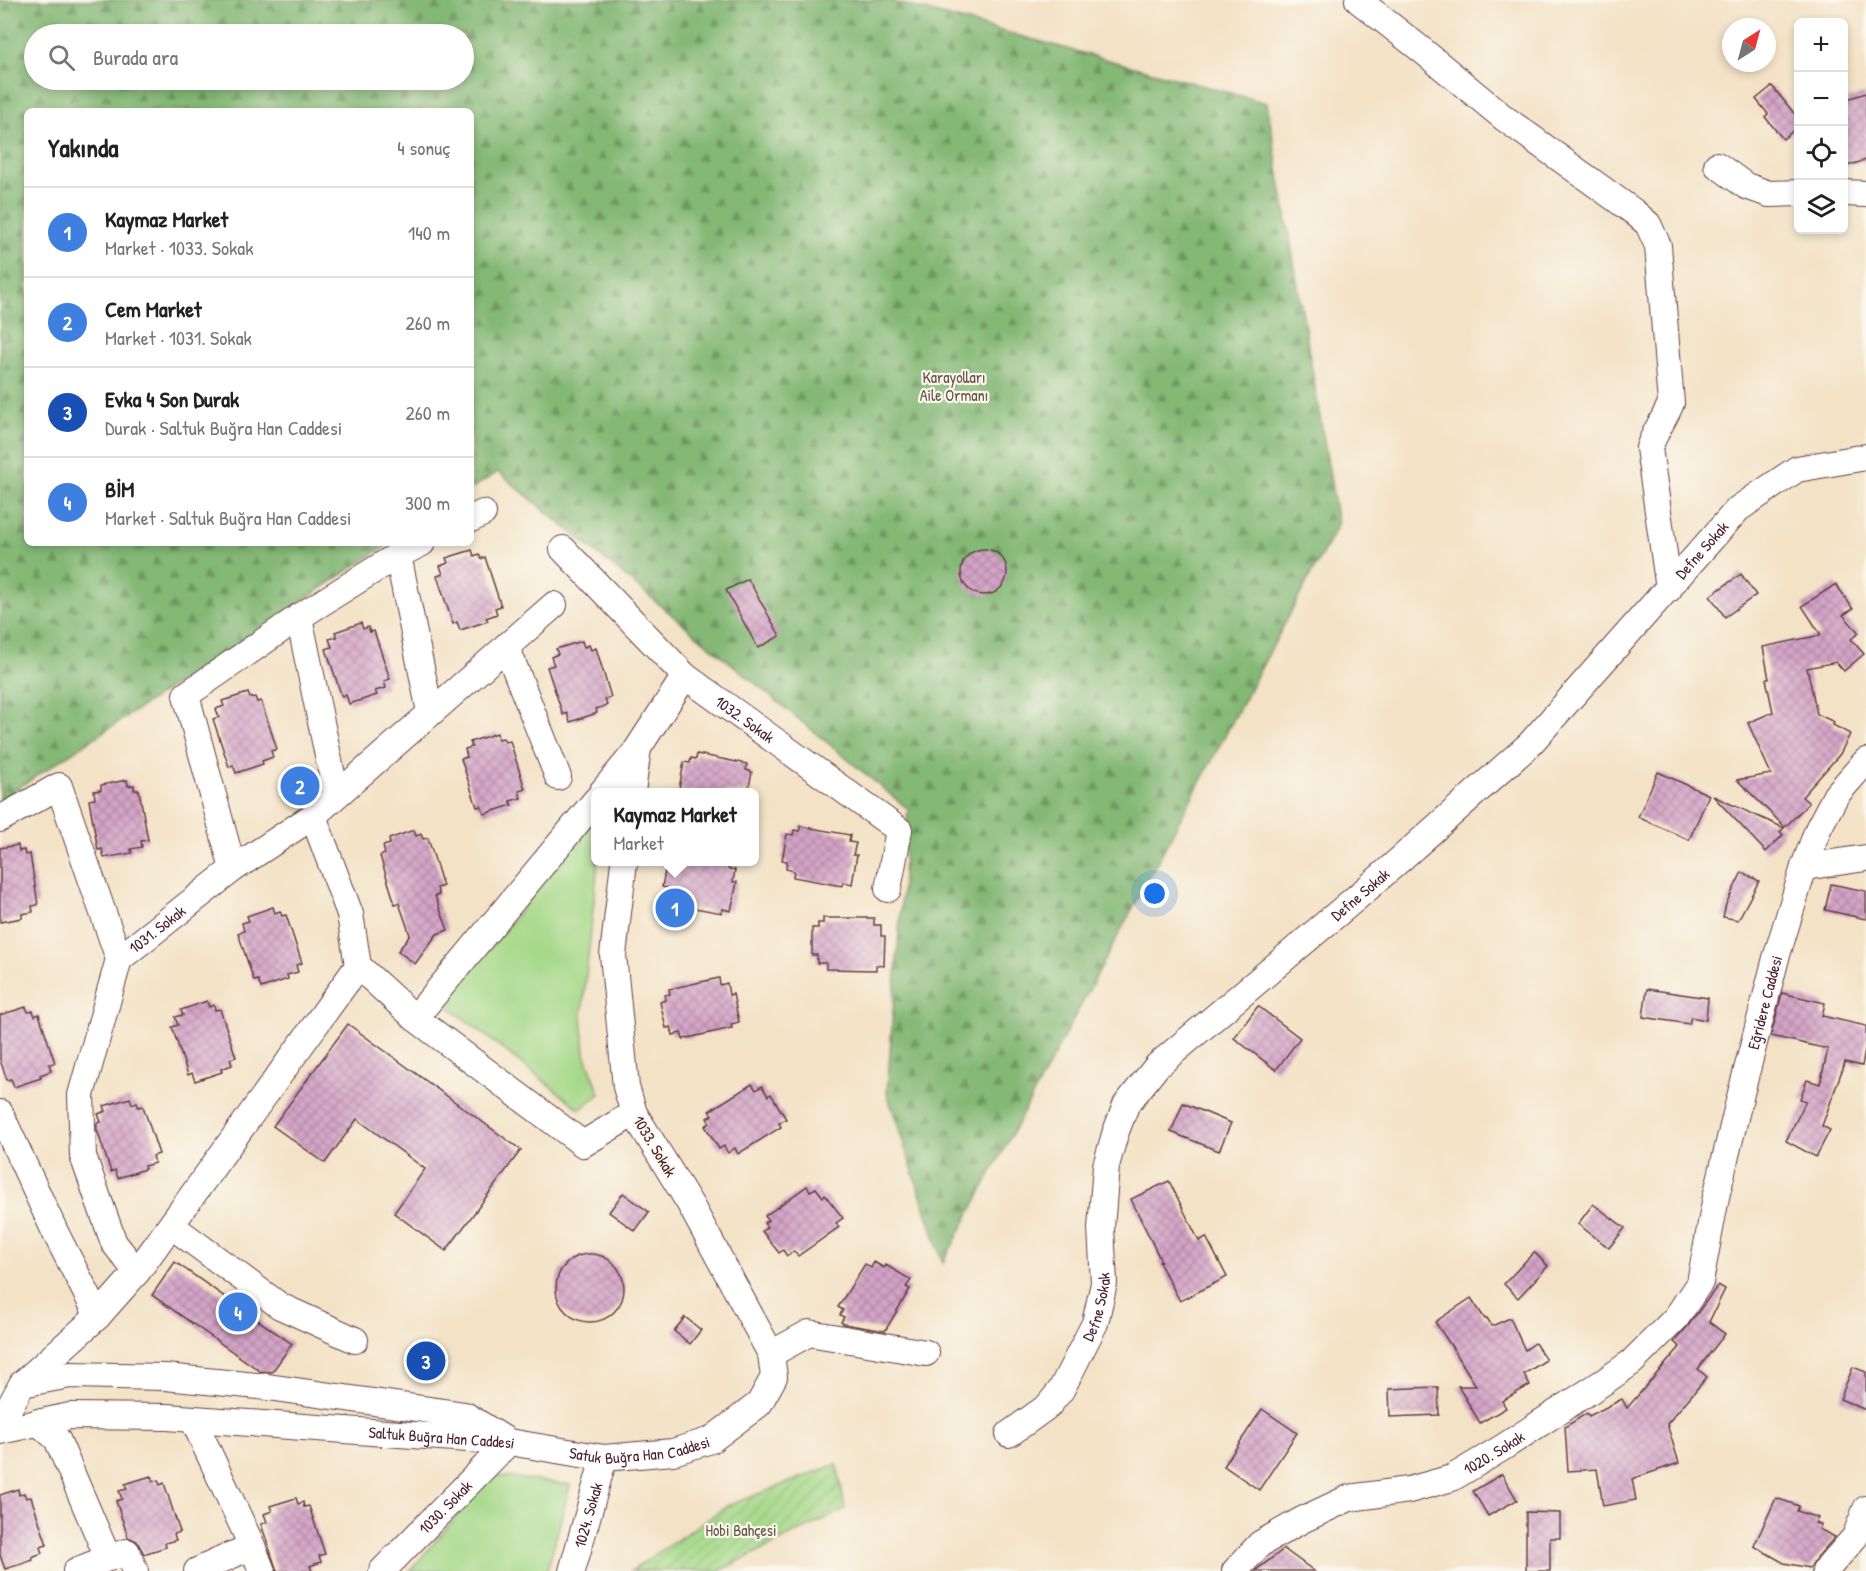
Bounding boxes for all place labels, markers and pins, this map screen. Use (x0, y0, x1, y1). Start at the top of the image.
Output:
pin: 2 (280, 764, 320, 808)
pin: 1 (656, 886, 694, 930)
pin: 4 (218, 1290, 258, 1334)
pin: 3 (406, 1338, 446, 1384)

